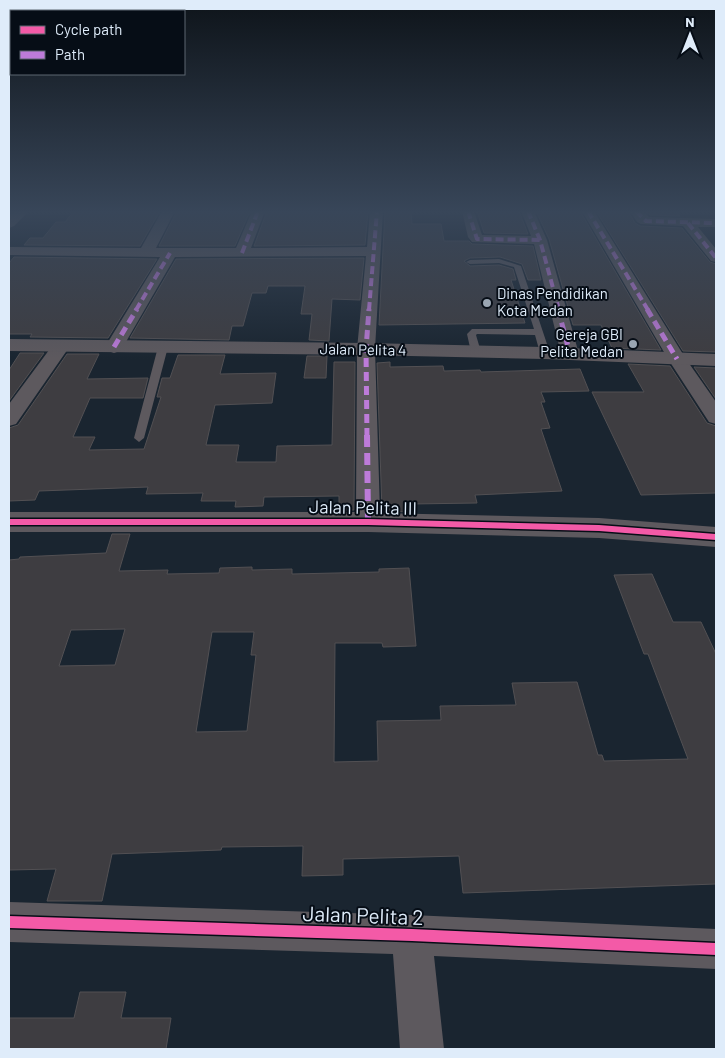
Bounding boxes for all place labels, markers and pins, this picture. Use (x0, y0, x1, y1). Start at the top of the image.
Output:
place label: Dinas Pendidikan Kota Medan (497, 284, 608, 319)
marker: Dinas Pendidikan Kota Medan (481, 297, 493, 309)
place label: Gereja GBI Pelita Medan (540, 325, 623, 360)
marker: Gereja GBI Pelita Medan (627, 338, 639, 350)

